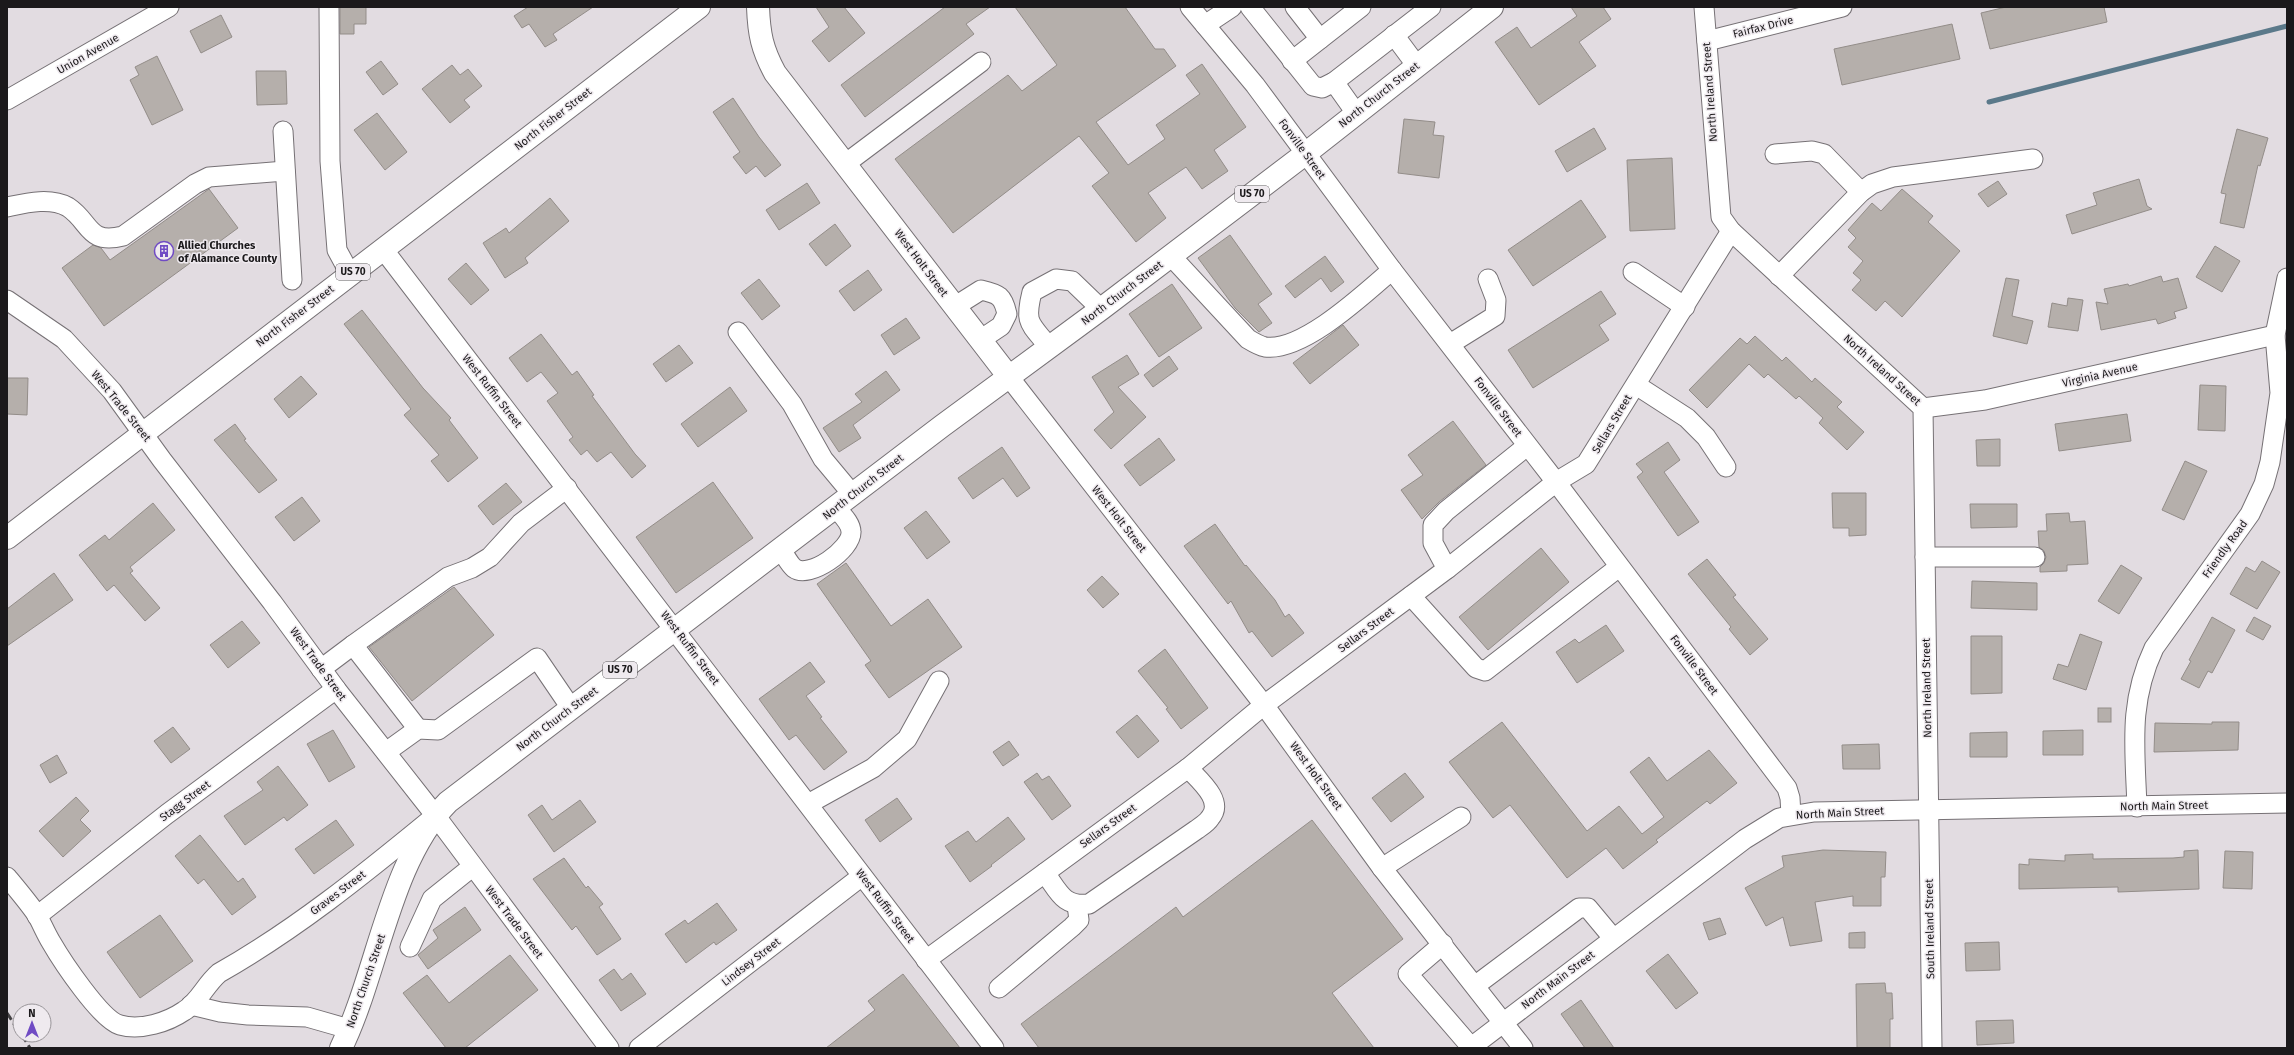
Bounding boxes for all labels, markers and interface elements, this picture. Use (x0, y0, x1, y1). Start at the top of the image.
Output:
street label: Fairfax Drive (1732, 13, 1794, 41)
street label: Union Avenue (55, 31, 121, 77)
street label: North Ireland Street (1700, 42, 1720, 142)
street label: North Church Street (1336, 59, 1422, 131)
street label: North Fisher Street (512, 85, 594, 153)
street label: Fonville Street (1276, 116, 1328, 182)
road number: US 70 (1235, 186, 1269, 202)
street label: West Holt Street (891, 227, 951, 299)
place label: Allied Churches of Alamance County (177, 239, 277, 265)
building icon: Allied Churches of Alamance County (153, 240, 175, 262)
street label: North Church Street (1079, 258, 1165, 328)
road number: US 70 (336, 264, 370, 280)
street label: North Fisher Street (253, 282, 337, 350)
street label: North Ireland Street (1841, 332, 1923, 408)
street label: West Ruffin Street (459, 352, 525, 430)
street label: Virginia Avenue (2061, 360, 2139, 390)
street label: West Trade Street (88, 368, 154, 444)
street label: Fonville Street (1471, 375, 1525, 439)
street label: Sellars Street (1589, 392, 1635, 456)
street label: North Church Street (820, 451, 906, 523)
street label: West Holt Street (1089, 483, 1149, 555)
street label: Friendly Road (2200, 518, 2250, 580)
street label: Sellars Street (1336, 605, 1396, 655)
street label: West Ruffin Street (658, 608, 722, 688)
street label: West Trade Street (287, 625, 349, 703)
street label: Fonville Street (1667, 633, 1721, 697)
street label: North Ireland Street (1920, 638, 1934, 738)
road number: US 70 (603, 662, 637, 678)
street label: North Church Street (514, 684, 600, 754)
street label: West Holt Street (1287, 739, 1345, 813)
street label: Stagg Street (157, 778, 213, 824)
street label: North Main Street (2120, 799, 2208, 813)
street label: Sellars Street (1077, 801, 1139, 851)
street label: North Main Street (1796, 804, 1884, 822)
street label: West Ruffin Street (853, 866, 917, 946)
street label: Graves Street (308, 868, 368, 918)
street label: South Ireland Street (1923, 879, 1937, 979)
street label: West Trade Street (482, 883, 546, 961)
street label: North Church Street (344, 932, 388, 1030)
street label: Lindsey Street (719, 935, 783, 989)
street label: North Main Street (1519, 948, 1597, 1012)
north arrow (12, 1003, 52, 1043)
text: N (28, 1007, 36, 1020)

